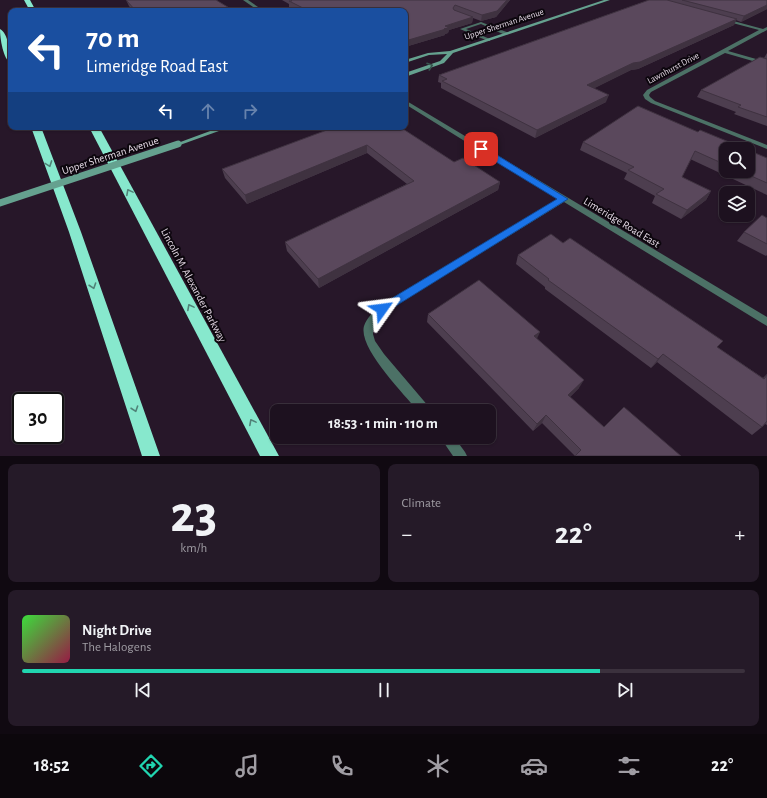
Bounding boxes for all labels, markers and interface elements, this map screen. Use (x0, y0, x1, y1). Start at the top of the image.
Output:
street label: Upper Sherman Avenue (463, 7, 545, 42)
icon: left (20, 24, 72, 76)
text: 70 m (86, 25, 140, 53)
street label: Lawnhurst Drive (646, 51, 701, 86)
text: Limeridge Road East (86, 58, 228, 76)
one-way arrow (426, 63, 433, 71)
icon: left (155, 100, 177, 122)
icon: ahead (197, 100, 219, 122)
icon: right (239, 100, 261, 122)
pin (464, 132, 498, 166)
street label: Upper Sherman Avenue (60, 135, 160, 176)
icon: arrive (470, 138, 492, 160)
map controls (719, 142, 755, 222)
button: search (719, 142, 755, 178)
one-way arrow (45, 160, 53, 167)
button: layers (719, 186, 755, 222)
one-way arrow (126, 189, 134, 197)
street label: Limeridge Road East (582, 195, 662, 250)
street label: Lincoln M. Alexander Parkway (159, 227, 228, 344)
one-way arrow (88, 282, 97, 289)
position arrow (361, 288, 403, 330)
one-way arrow (188, 304, 195, 311)
speed limit sign: 30 (12, 392, 64, 444)
one-way arrow (130, 405, 138, 412)
text: 18:53 · 1 min · 110 m (328, 416, 438, 431)
one-way arrow (249, 418, 256, 426)
text: 23 (170, 489, 217, 541)
text: Climate (402, 497, 441, 510)
text: 22° (555, 519, 592, 549)
text: − (402, 523, 412, 545)
text: + (734, 523, 745, 545)
text: km/h (180, 542, 207, 555)
text: Night Drive (82, 623, 152, 638)
text: The Halogens (82, 641, 151, 654)
icon: previous (132, 679, 154, 701)
icon: pause (373, 679, 395, 701)
icon: next (614, 679, 636, 701)
icon: directions (137, 752, 165, 780)
icon: music (233, 752, 261, 780)
icon: phone (328, 752, 356, 780)
icon: climate (424, 752, 452, 780)
icon: car (520, 752, 548, 780)
icon: filters (615, 752, 643, 780)
text: 18:52 (34, 757, 70, 775)
text: 22° (711, 757, 733, 775)

